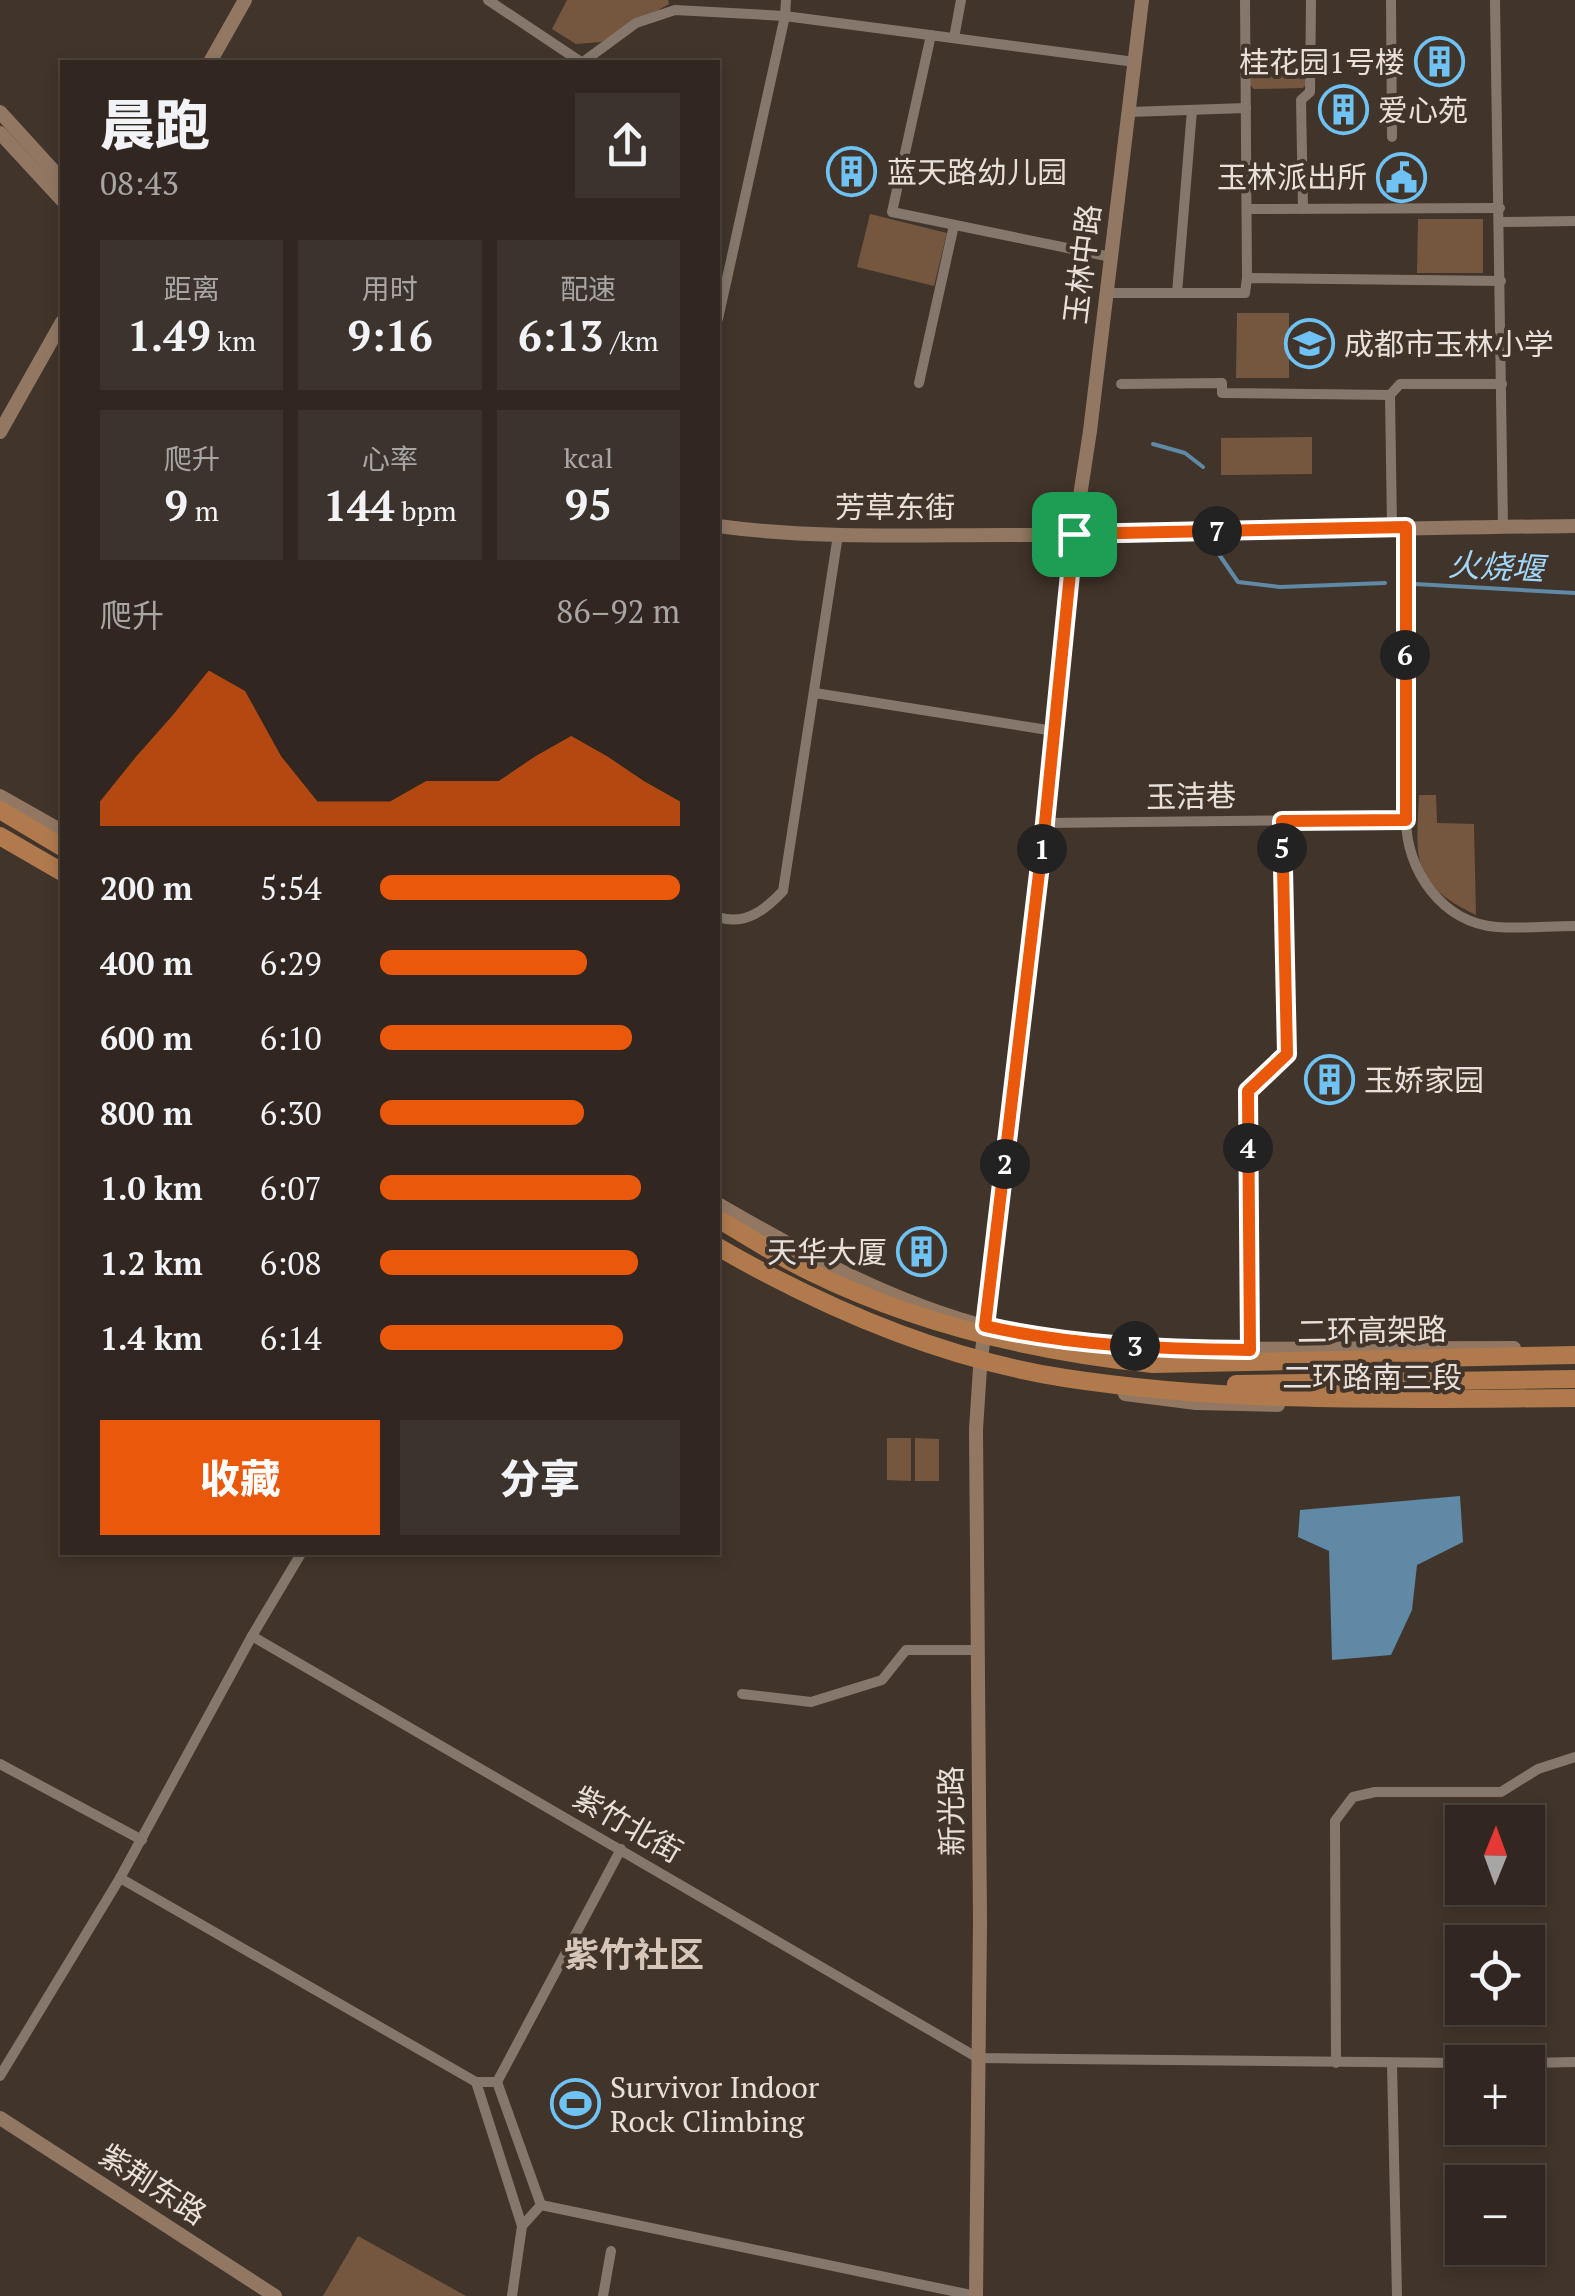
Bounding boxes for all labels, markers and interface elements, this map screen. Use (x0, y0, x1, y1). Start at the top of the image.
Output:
building icon: 桂花园1号楼 (1414, 36, 1466, 88)
place label: 桂花园1号楼 (1239, 42, 1405, 82)
building icon: 爱心苑 (1317, 84, 1369, 136)
text: 晨跑 (100, 88, 210, 161)
place label: 爱心苑 (1378, 90, 1468, 130)
button: share (575, 93, 680, 198)
building icon: 蓝天路幼儿园 (826, 146, 878, 198)
public building icon: 玉林派出所 (1376, 151, 1428, 203)
place label: 蓝天路幼儿园 (887, 152, 1067, 192)
place label: 玉林派出所 (1217, 157, 1367, 197)
text: 08:43 (100, 162, 179, 204)
street label: 玉林中路 (1055, 202, 1109, 326)
text: 距离 (164, 270, 220, 307)
text: 用时 (362, 270, 418, 307)
text: 配速 (560, 270, 616, 307)
text: 1.49 (127, 307, 211, 363)
text: 9:16 (347, 307, 433, 363)
text: 6:13 (518, 307, 604, 363)
school or university icon: 成都市玉林小学 (1283, 318, 1335, 370)
text: km (211, 322, 256, 359)
text: /km (604, 322, 659, 359)
place label: 成都市玉林小学 (1344, 324, 1554, 364)
text: kcal (563, 439, 613, 476)
text: 爬升 (164, 440, 220, 477)
text: 心率 (362, 440, 418, 477)
text: 95 (565, 476, 612, 532)
text: 9 (164, 477, 188, 533)
text: 144 (323, 477, 395, 533)
street label: 芳草东街 (835, 487, 955, 527)
text: m (188, 492, 219, 529)
text: bpm (395, 492, 457, 529)
pin (1032, 492, 1117, 577)
pin: 7 (1192, 506, 1242, 556)
icon: arrive (1047, 507, 1102, 562)
text: 7 (1209, 512, 1225, 549)
water label: 火烧堰 (1447, 543, 1550, 590)
text: 86–92 m (556, 590, 680, 632)
text: 爬升 (100, 594, 164, 636)
pin: 6 (1380, 630, 1430, 680)
text: 6 (1397, 636, 1413, 673)
street label: 玉洁巷 (1146, 775, 1236, 817)
pin: 5 (1257, 823, 1307, 873)
pin: 1 (1017, 824, 1067, 874)
text: 5 (1274, 829, 1290, 866)
text: 1 (1034, 830, 1050, 867)
text: 200 m (100, 867, 192, 909)
text: 5:54 (260, 867, 322, 909)
text: 400 m (100, 942, 192, 984)
text: 6:29 (260, 942, 322, 984)
text: 600 m (100, 1017, 192, 1059)
text: 6:10 (260, 1017, 322, 1059)
building icon: 玉娇家园 (1303, 1054, 1355, 1106)
place label: 玉娇家园 (1364, 1060, 1484, 1100)
text: 800 m (100, 1092, 192, 1134)
text: 6:30 (260, 1092, 322, 1134)
pin: 4 (1223, 1123, 1273, 1173)
text: 4 (1240, 1129, 1256, 1166)
pin: 2 (980, 1139, 1030, 1189)
text: 2 (997, 1145, 1013, 1182)
text: 1.0 km (100, 1167, 203, 1209)
text: 6:07 (260, 1167, 322, 1209)
building icon: 天华大厦 (896, 1226, 948, 1278)
place label: 天华大厦 (767, 1232, 887, 1272)
text: 1.2 km (100, 1242, 203, 1284)
text: 6:08 (260, 1242, 322, 1284)
street label: 二环高架路 (1297, 1309, 1447, 1351)
text: 1.4 km (100, 1317, 203, 1359)
text: 6:14 (260, 1317, 322, 1359)
pin: 3 (1110, 1321, 1160, 1371)
text: 3 (1127, 1327, 1143, 1364)
street label: 二环路南三段 (1282, 1357, 1462, 1397)
button: 收藏 (100, 1420, 380, 1535)
button: 分享 (400, 1420, 680, 1535)
street label: 新光路 (930, 1766, 972, 1856)
street label: 紫竹北街 (566, 1777, 690, 1871)
north arrow (1445, 1805, 1545, 1905)
map controls (1445, 1805, 1545, 2265)
button: locate (1445, 1925, 1545, 2025)
district label: 紫竹社区 (564, 1931, 704, 1977)
button: + (1445, 2045, 1545, 2145)
place label: Survivor Indoor Rock Climbing (610, 2067, 820, 2141)
sports icon: Survivor Indoor Rock Climbing (549, 2078, 601, 2130)
street label: 紫荆东路 (92, 2135, 214, 2233)
button: − (1445, 2165, 1545, 2265)

